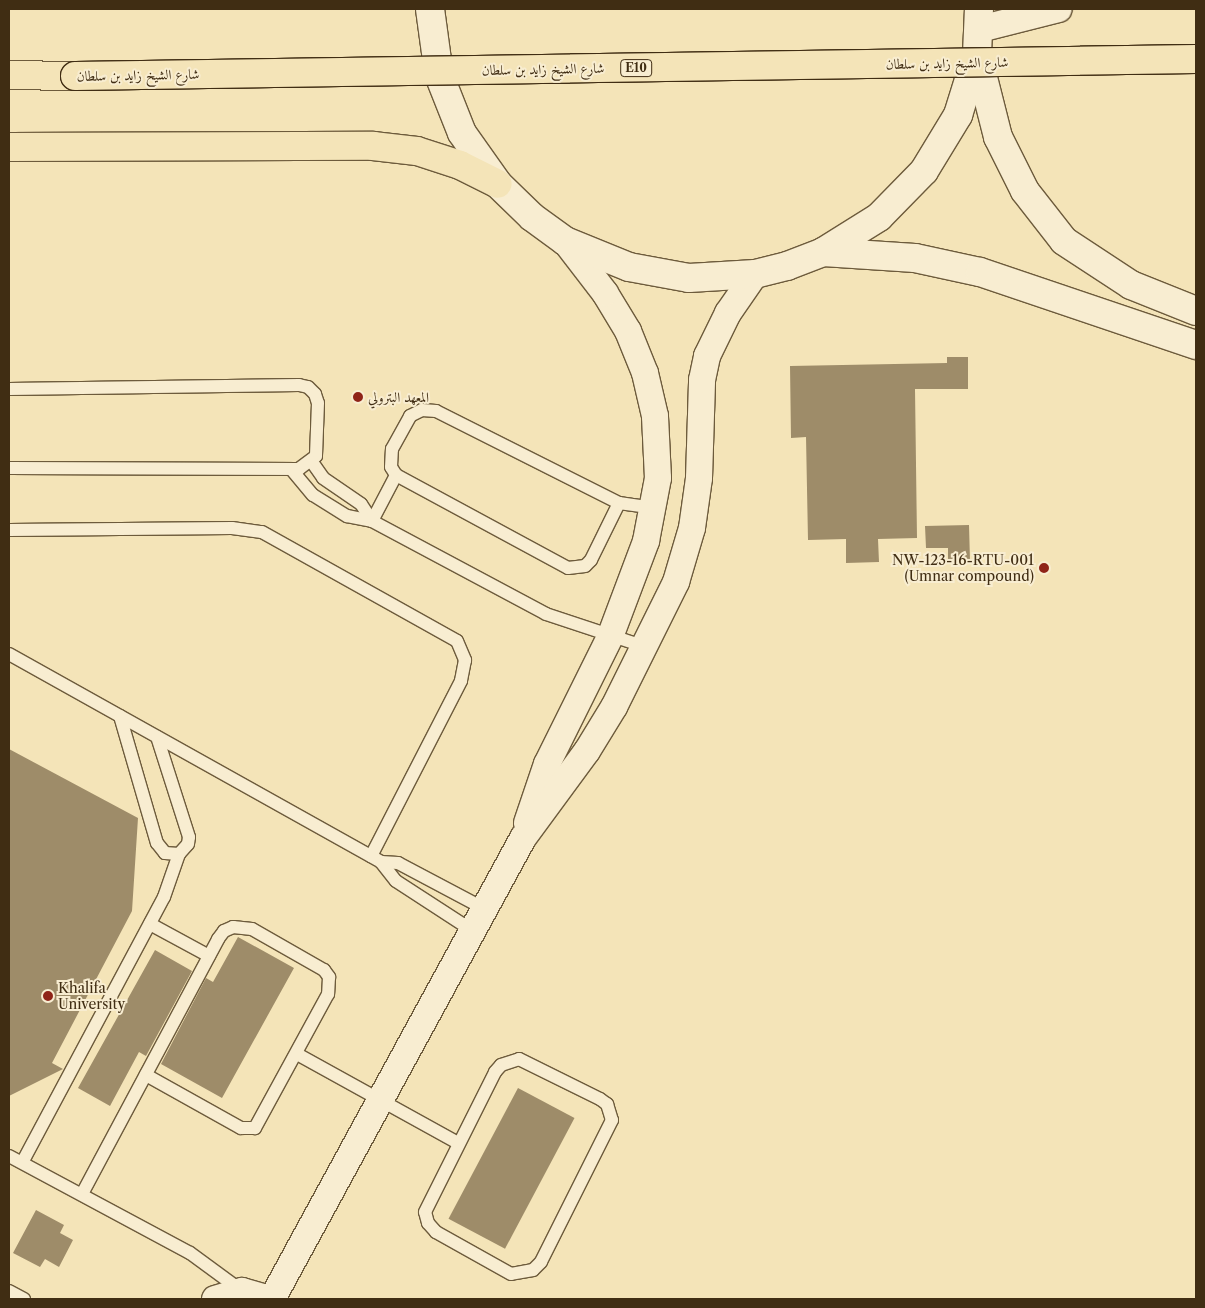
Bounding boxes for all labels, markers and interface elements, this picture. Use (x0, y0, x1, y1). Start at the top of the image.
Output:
street label: شارع الشيخ زايد بن سلطان (885, 54, 1009, 72)
road number: E10 (620, 58, 652, 78)
street label: شارع الشيخ زايد بن سلطان (481, 60, 605, 78)
street label: شارع الشيخ زايد بن سلطان (76, 66, 200, 84)
place label: المعهد البترولي (368, 389, 429, 405)
marker: المعهد البترولي (352, 391, 364, 403)
place label: NW-123-16-RTU-001 (Umnar compound) (892, 552, 1034, 584)
marker: NW-123-16-RTU-001 (Umnar compound) (1038, 562, 1050, 574)
place label: Khalifa University (58, 980, 125, 1012)
marker: Khalifa University (42, 990, 54, 1002)

